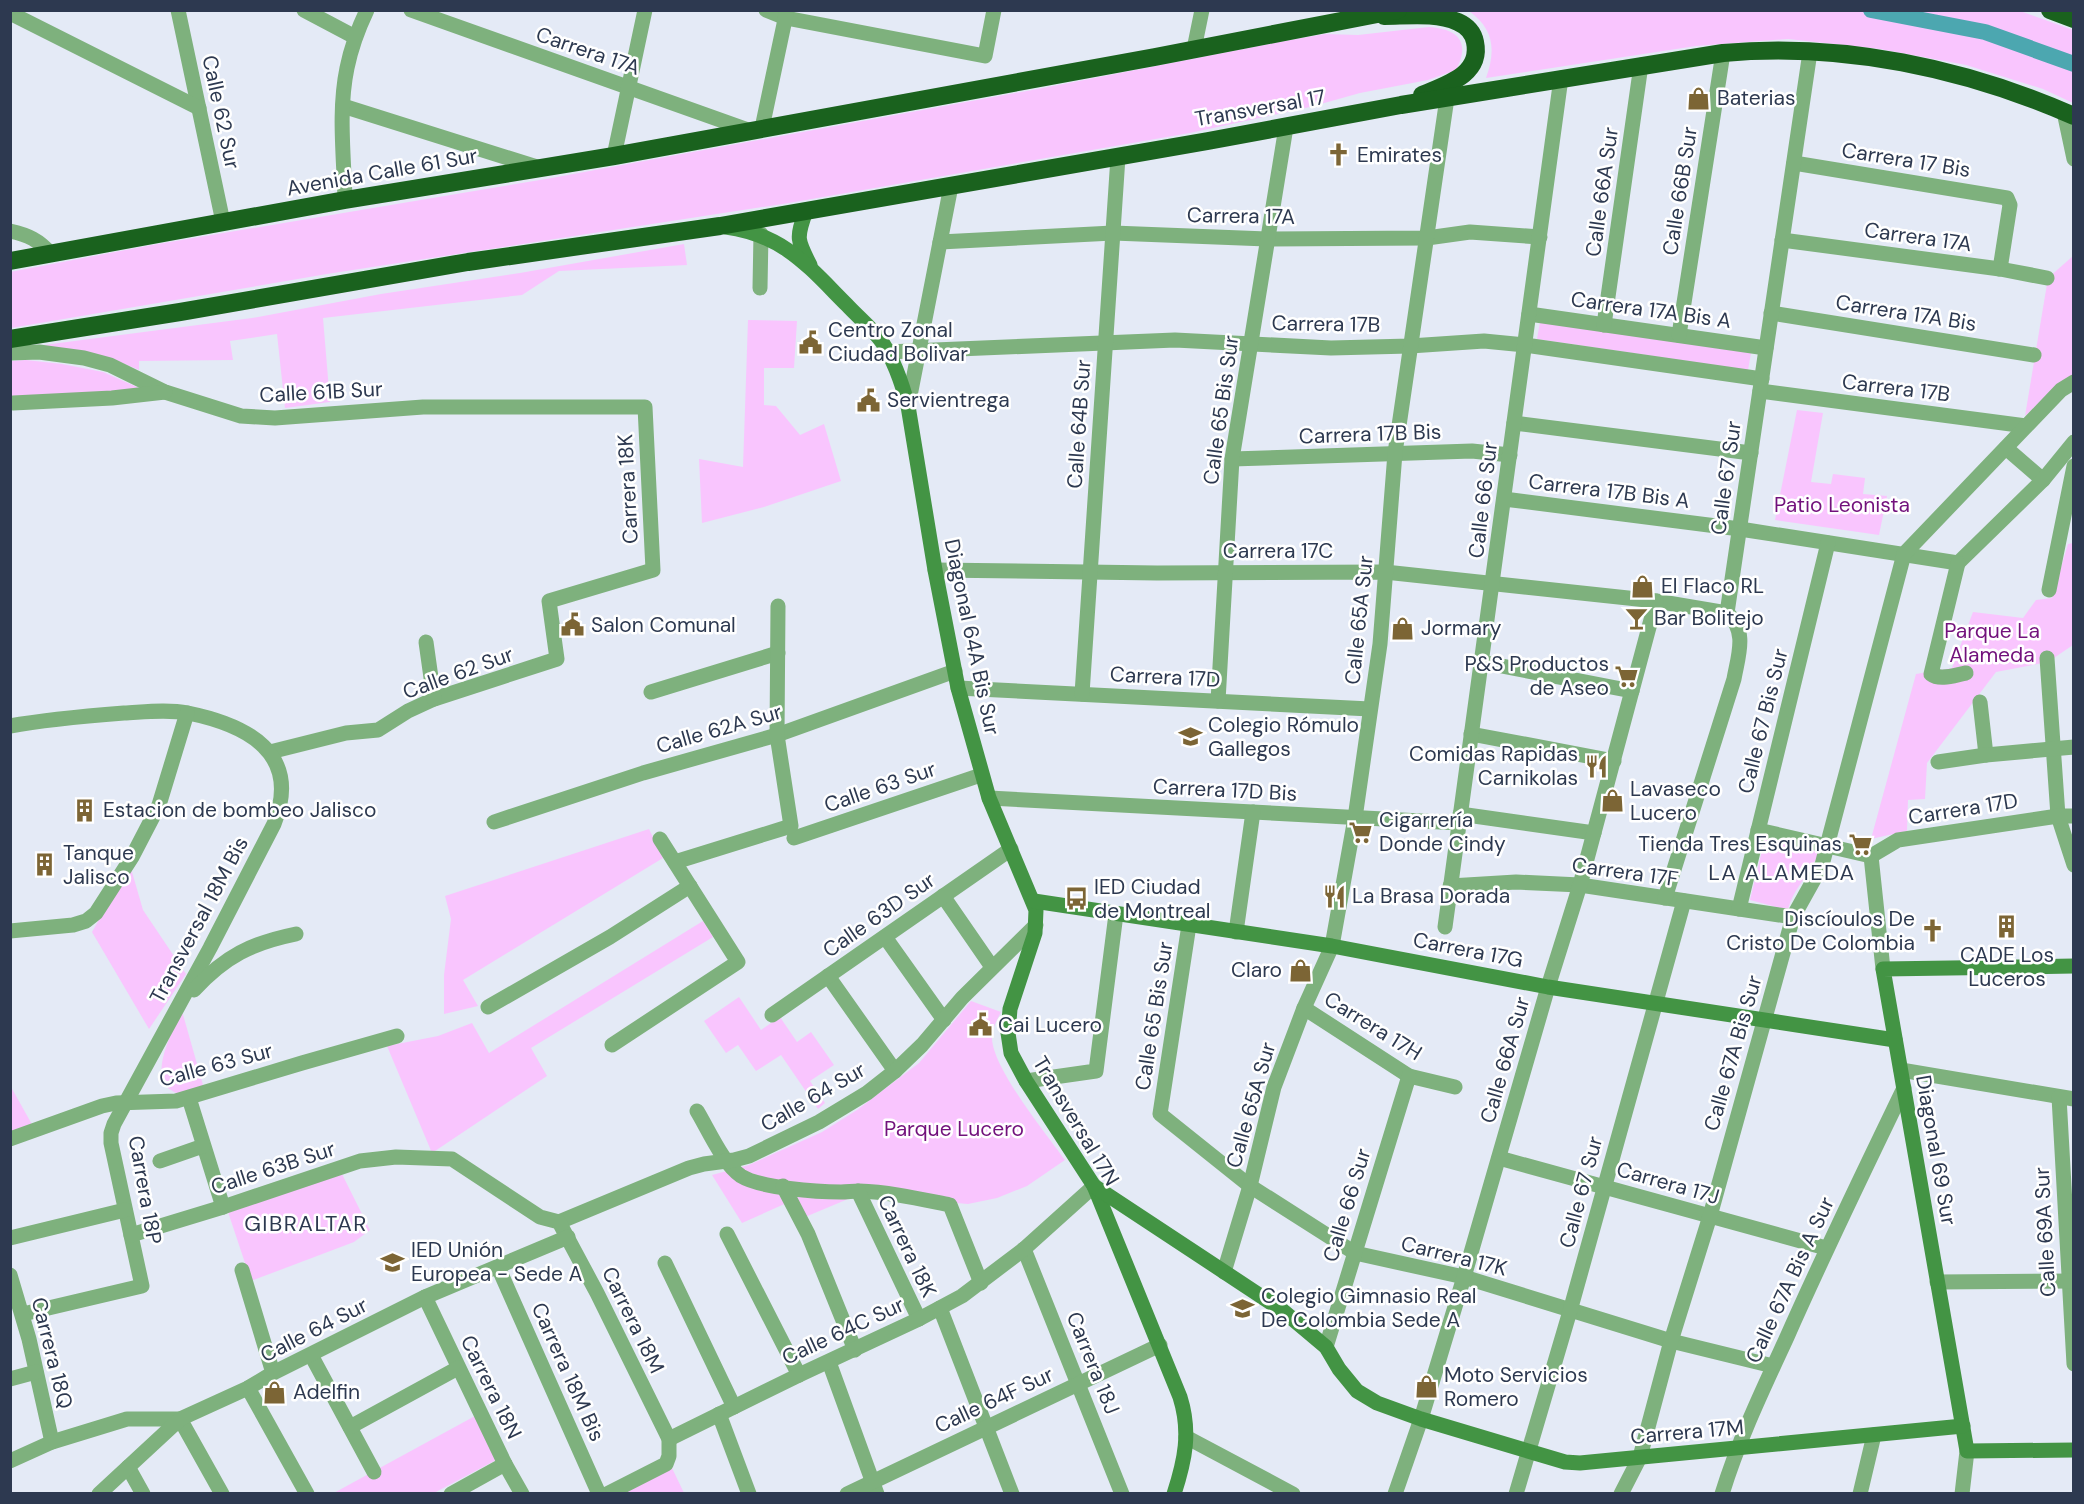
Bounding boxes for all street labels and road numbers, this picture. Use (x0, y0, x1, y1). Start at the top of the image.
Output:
street label: Carrera 17A (532, 20, 644, 82)
street label: Calle 62 Sur (195, 53, 247, 172)
street label: Transversal 17 (1193, 83, 1327, 133)
street label: Calle 66B Sur (1656, 124, 1704, 257)
street label: Calle 66A Sur (1579, 125, 1625, 259)
street label: Carrera 17 Bis (1840, 136, 1972, 184)
street label: Avenida Calle 61 Sur (284, 141, 480, 203)
street label: Carrera 17A (1187, 201, 1295, 231)
street label: Carrera 17A (1862, 216, 1974, 258)
street label: Carrera 17A Bis A (1569, 285, 1733, 335)
street label: Carrera 17A Bis (1834, 288, 1978, 338)
street label: Carrera 17B (1271, 309, 1381, 339)
street label: Calle 65 Bis Sur (1197, 333, 1245, 486)
street label: Calle 64B Sur (1061, 358, 1097, 490)
street label: Carrera 17B (1840, 367, 1952, 409)
street label: Calle 61B Sur (259, 375, 384, 409)
street label: Carrera 17B Bis (1298, 418, 1442, 450)
street label: Calle 67 Sur (1704, 419, 1748, 537)
street label: Carrera 18K (611, 433, 645, 545)
street label: Calle 66 Sur (1462, 440, 1504, 560)
street label: Carrera 17B Bis A (1527, 467, 1691, 515)
street label: Diagonal 64A Bis Sur (938, 536, 1006, 738)
street label: Carrera 17C (1223, 537, 1333, 565)
street label: Calle 65A Sur (1338, 554, 1380, 686)
street label: Calle 62 Sur (399, 640, 517, 706)
street label: Calle 67 Bis Sur (1731, 645, 1795, 796)
street label: Carrera 17D (1109, 660, 1221, 694)
street label: Calle 62A Sur (653, 698, 785, 760)
street label: Calle 63 Sur (820, 755, 940, 819)
street label: Carrera 17D Bis (1152, 772, 1298, 808)
street label: Carrera 17D (1906, 787, 2020, 831)
street label: Transversal 18M Bis (143, 832, 255, 1008)
street label: Carrera 17F (1570, 851, 1680, 893)
street label: Calle 63D Sur (817, 866, 941, 964)
street label: Carrera 17G (1411, 926, 1525, 974)
street label: Calle 65 Bis Sur (1128, 939, 1180, 1092)
street label: Calle 67A Bis Sur (1697, 972, 1769, 1134)
street label: Carrera 17H (1319, 985, 1427, 1067)
street label: Calle 66A Sur (1474, 993, 1536, 1127)
street label: Calle 63 Sur (156, 1036, 276, 1094)
street label: Calle 65A Sur (1220, 1039, 1282, 1171)
street label: Transversal 17N (1026, 1051, 1126, 1191)
street label: Calle 64 Sur (755, 1056, 871, 1138)
street label: Diagonal 69 Sur (1909, 1073, 1963, 1227)
street label: Carrera 18P (122, 1133, 168, 1247)
street label: Calle 67 Sur (1553, 1133, 1609, 1251)
street label: Calle 63B Sur (207, 1135, 339, 1201)
street label: Calle 66 Sur (1316, 1145, 1378, 1265)
street label: Carrera 17J (1613, 1155, 1723, 1211)
street label: Calle 69A Sur (2028, 1166, 2062, 1298)
street label: Carrera 18K (871, 1190, 943, 1302)
street label: Calle 67A Bis A Sur (1739, 1192, 1841, 1368)
street label: Carrera 17K (1398, 1229, 1510, 1283)
street label: Carrera 18M (595, 1262, 671, 1378)
street label: Calle 64C Sur (777, 1290, 909, 1372)
street label: Calle 64 Sur (256, 1291, 373, 1369)
street label: Carrera 18Q (25, 1294, 79, 1412)
street label: Carrera 18M Bis (525, 1298, 611, 1446)
street label: Carrera 18J (1060, 1308, 1126, 1418)
street label: Carrera 18N (454, 1330, 528, 1444)
street label: Calle 64F Sur (930, 1360, 1058, 1440)
street label: Carrera 17M (1629, 1413, 1745, 1451)

